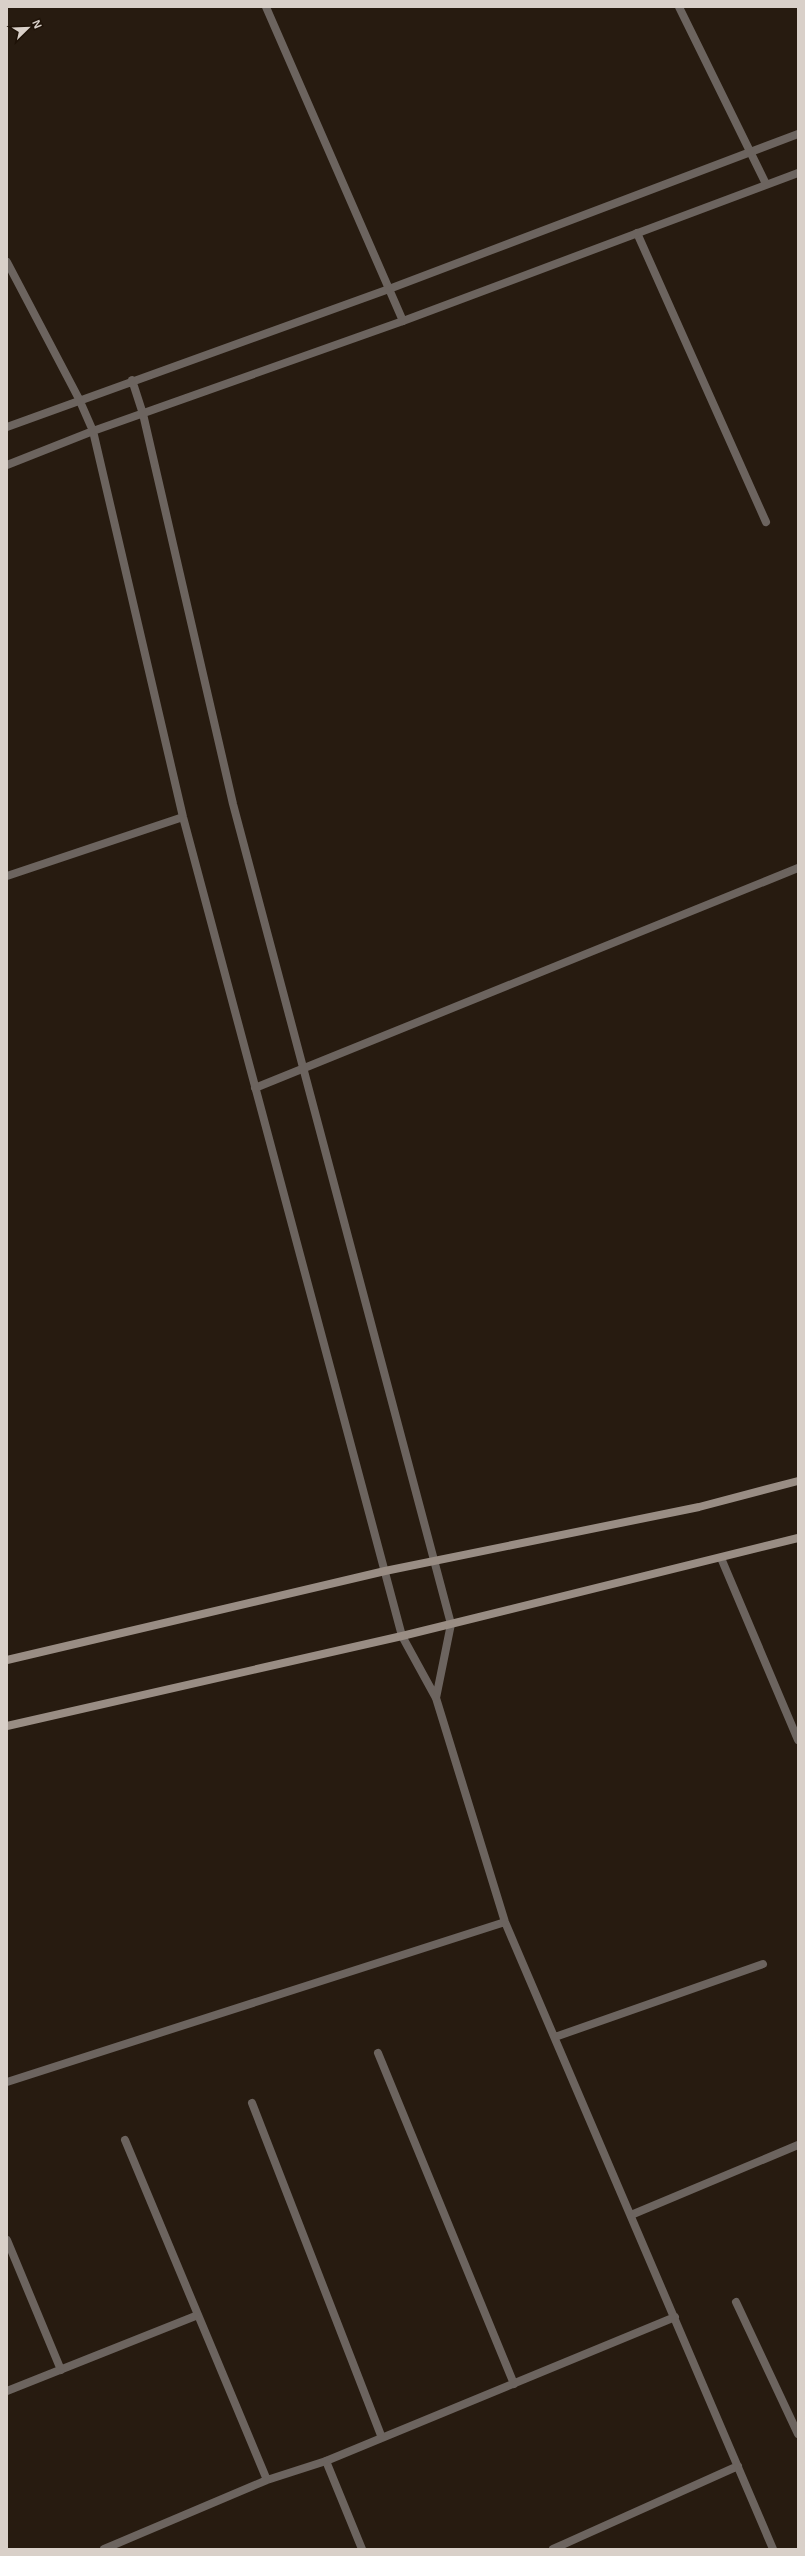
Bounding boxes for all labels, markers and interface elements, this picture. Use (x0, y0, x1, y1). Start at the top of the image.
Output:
north arrow (8, 8, 48, 48)
text: N (30, 18, 44, 30)

